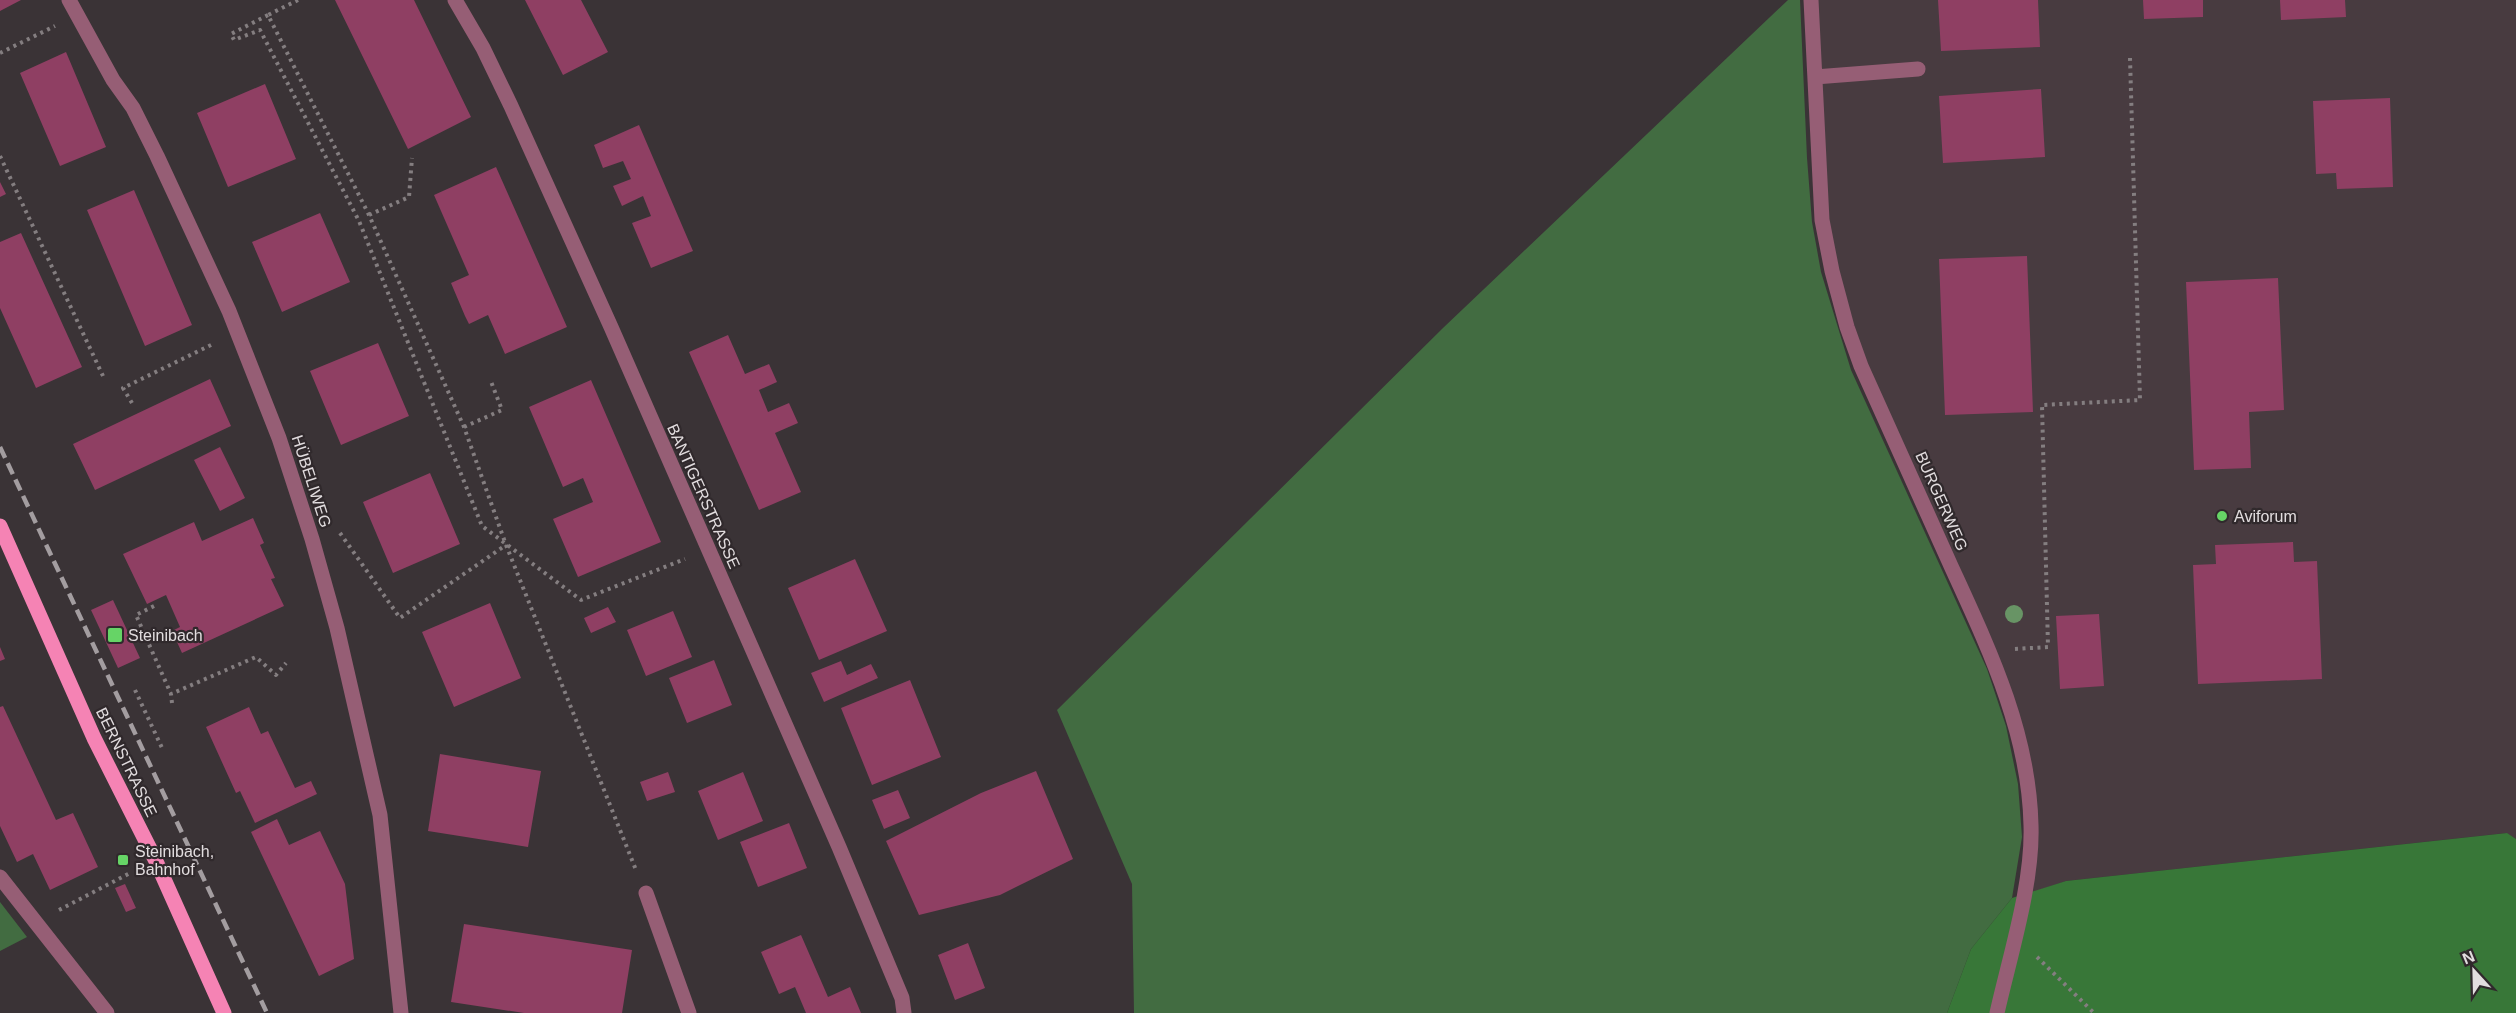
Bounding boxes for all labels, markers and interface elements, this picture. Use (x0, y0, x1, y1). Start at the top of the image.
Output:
street label: BANTIGERSTRASSE (664, 421, 743, 571)
street label: HÜBELIWEG (289, 433, 334, 529)
street label: BURGERWEG (1912, 449, 1971, 553)
place label: Aviforum (2234, 508, 2297, 525)
marker: Aviforum (2215, 509, 2229, 523)
marker: Steinibach (106, 626, 124, 644)
place label: Steinibach (128, 627, 203, 644)
street label: BERNSTRASSE (93, 705, 160, 819)
place label: Steinibach, Bahnhof (135, 843, 214, 878)
marker: Steinibach, Bahnhof (116, 853, 130, 867)
north arrow (2444, 941, 2504, 1001)
text: N (2460, 948, 2477, 968)

